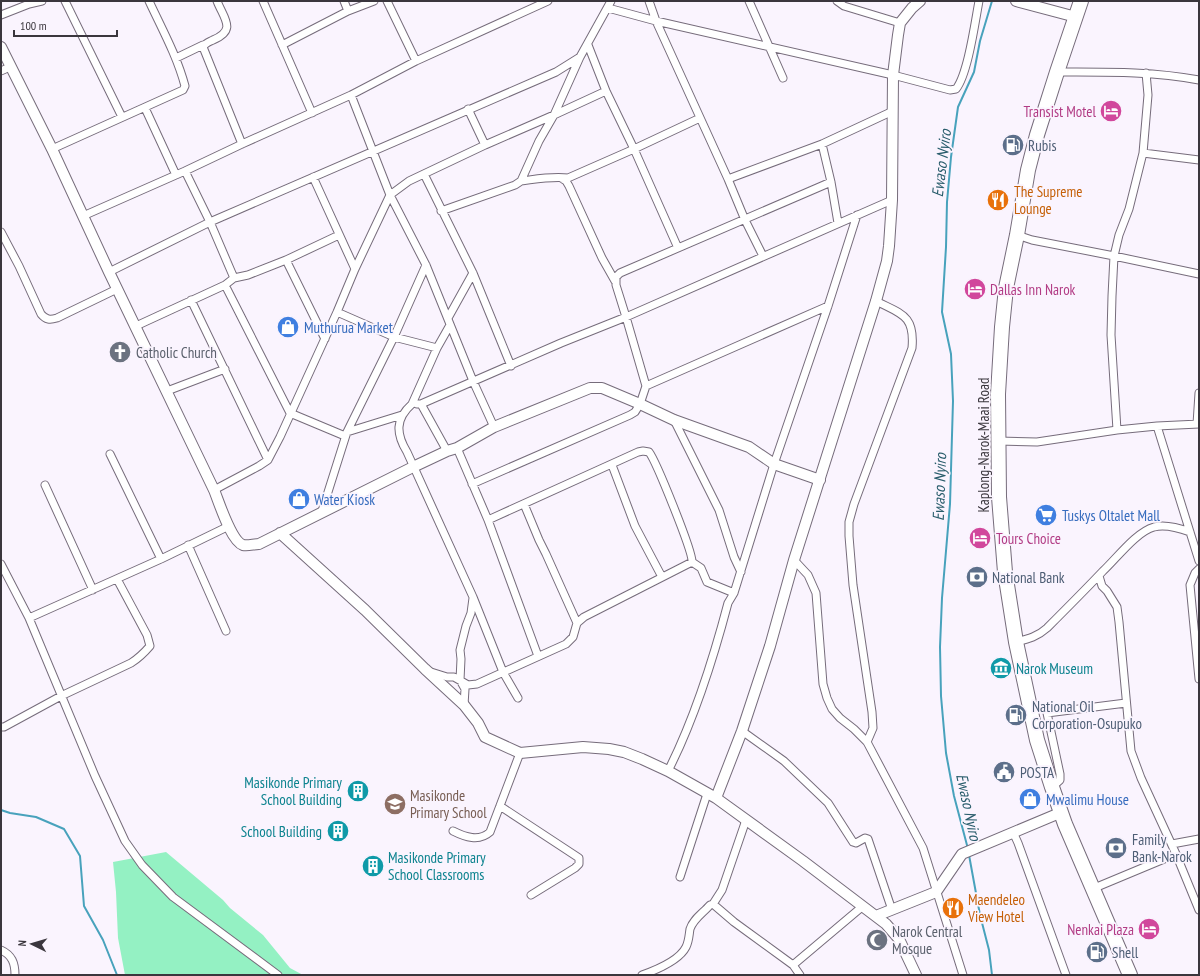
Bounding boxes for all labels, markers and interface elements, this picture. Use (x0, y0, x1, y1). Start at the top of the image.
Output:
scale bar (14, 12, 117, 38)
text: 100 m (20, 18, 47, 33)
hotel icon: Transist Motel (1098, 98, 1124, 124)
place label: Transist Motel (1023, 102, 1096, 121)
water label: Ewaso Nyiro (927, 127, 955, 198)
fuel station icon: Rubis (1000, 132, 1026, 158)
place label: Rubis (1028, 136, 1057, 155)
place label: The Supreme Lounge (1014, 182, 1082, 218)
restaurant icon: The Supreme Lounge (985, 187, 1011, 213)
hotel icon: Dallas Inn Narok (962, 276, 988, 302)
place label: Dallas Inn Narok (990, 280, 1076, 299)
shop icon: Muthurua Market (275, 314, 301, 340)
place label: Muthurua Market (304, 318, 393, 337)
church icon: Catholic Church (107, 339, 133, 365)
place label: Catholic Church (136, 343, 217, 362)
street label: Kaplong-Narok-Maai Road (974, 378, 993, 512)
water label: Ewaso Nyiro (928, 452, 950, 521)
shop icon: Water Kiosk (286, 486, 312, 512)
place label: Water Kiosk (314, 490, 375, 509)
supermarket icon: Tuskys Oltalet Mall (1033, 502, 1059, 528)
place label: Tuskys Oltalet Mall (1062, 506, 1161, 525)
hotel icon: Tours Choice (967, 525, 993, 551)
place label: Tours Choice (996, 529, 1061, 548)
bank icon: National Bank (964, 564, 990, 590)
place label: National Bank (992, 568, 1065, 587)
museum icon: Narok Museum (988, 655, 1014, 681)
place label: Narok Museum (1016, 659, 1093, 678)
place label: National Oil Corporation-Osupuko (1032, 697, 1142, 733)
fuel station icon: National Oil Corporation-Osupuko (1003, 702, 1029, 728)
public building icon: POSTA (991, 759, 1017, 785)
place label: POSTA (1020, 763, 1055, 782)
water label: Ewaso Nyiro (952, 772, 986, 843)
place label: Masikonde Primary School Building (244, 773, 342, 809)
building icon: Masikonde Primary School Building (345, 778, 371, 804)
place label: Masikonde Primary School (410, 786, 487, 822)
shop icon: Mwalimu House (1017, 786, 1043, 812)
place label: Mwalimu House (1046, 790, 1129, 809)
school or university icon: Masikonde Primary School (382, 791, 408, 817)
building icon: School Building (325, 818, 351, 844)
place label: School Building (241, 822, 322, 841)
place label: Family Bank-Narok (1132, 830, 1192, 866)
bank icon: Family Bank-Narok (1103, 835, 1129, 861)
place label: Masikonde Primary School Classrooms (388, 848, 486, 884)
building icon: Masikonde Primary School Classrooms (360, 853, 386, 879)
place label: Maendeleo View Hotel (967, 890, 1025, 926)
restaurant icon: Maendeleo View Hotel (940, 895, 966, 921)
hotel icon: Nenkai Plaza (1136, 916, 1162, 942)
place label: Nenkai Plaza (1067, 920, 1134, 939)
place label: Narok Central Mosque (892, 922, 963, 958)
north arrow (12, 924, 52, 964)
mosque icon: Narok Central Mosque (864, 927, 890, 953)
fuel station icon: Shell (1084, 939, 1110, 965)
text: N (15, 940, 29, 947)
place label: Shell (1112, 943, 1139, 962)

